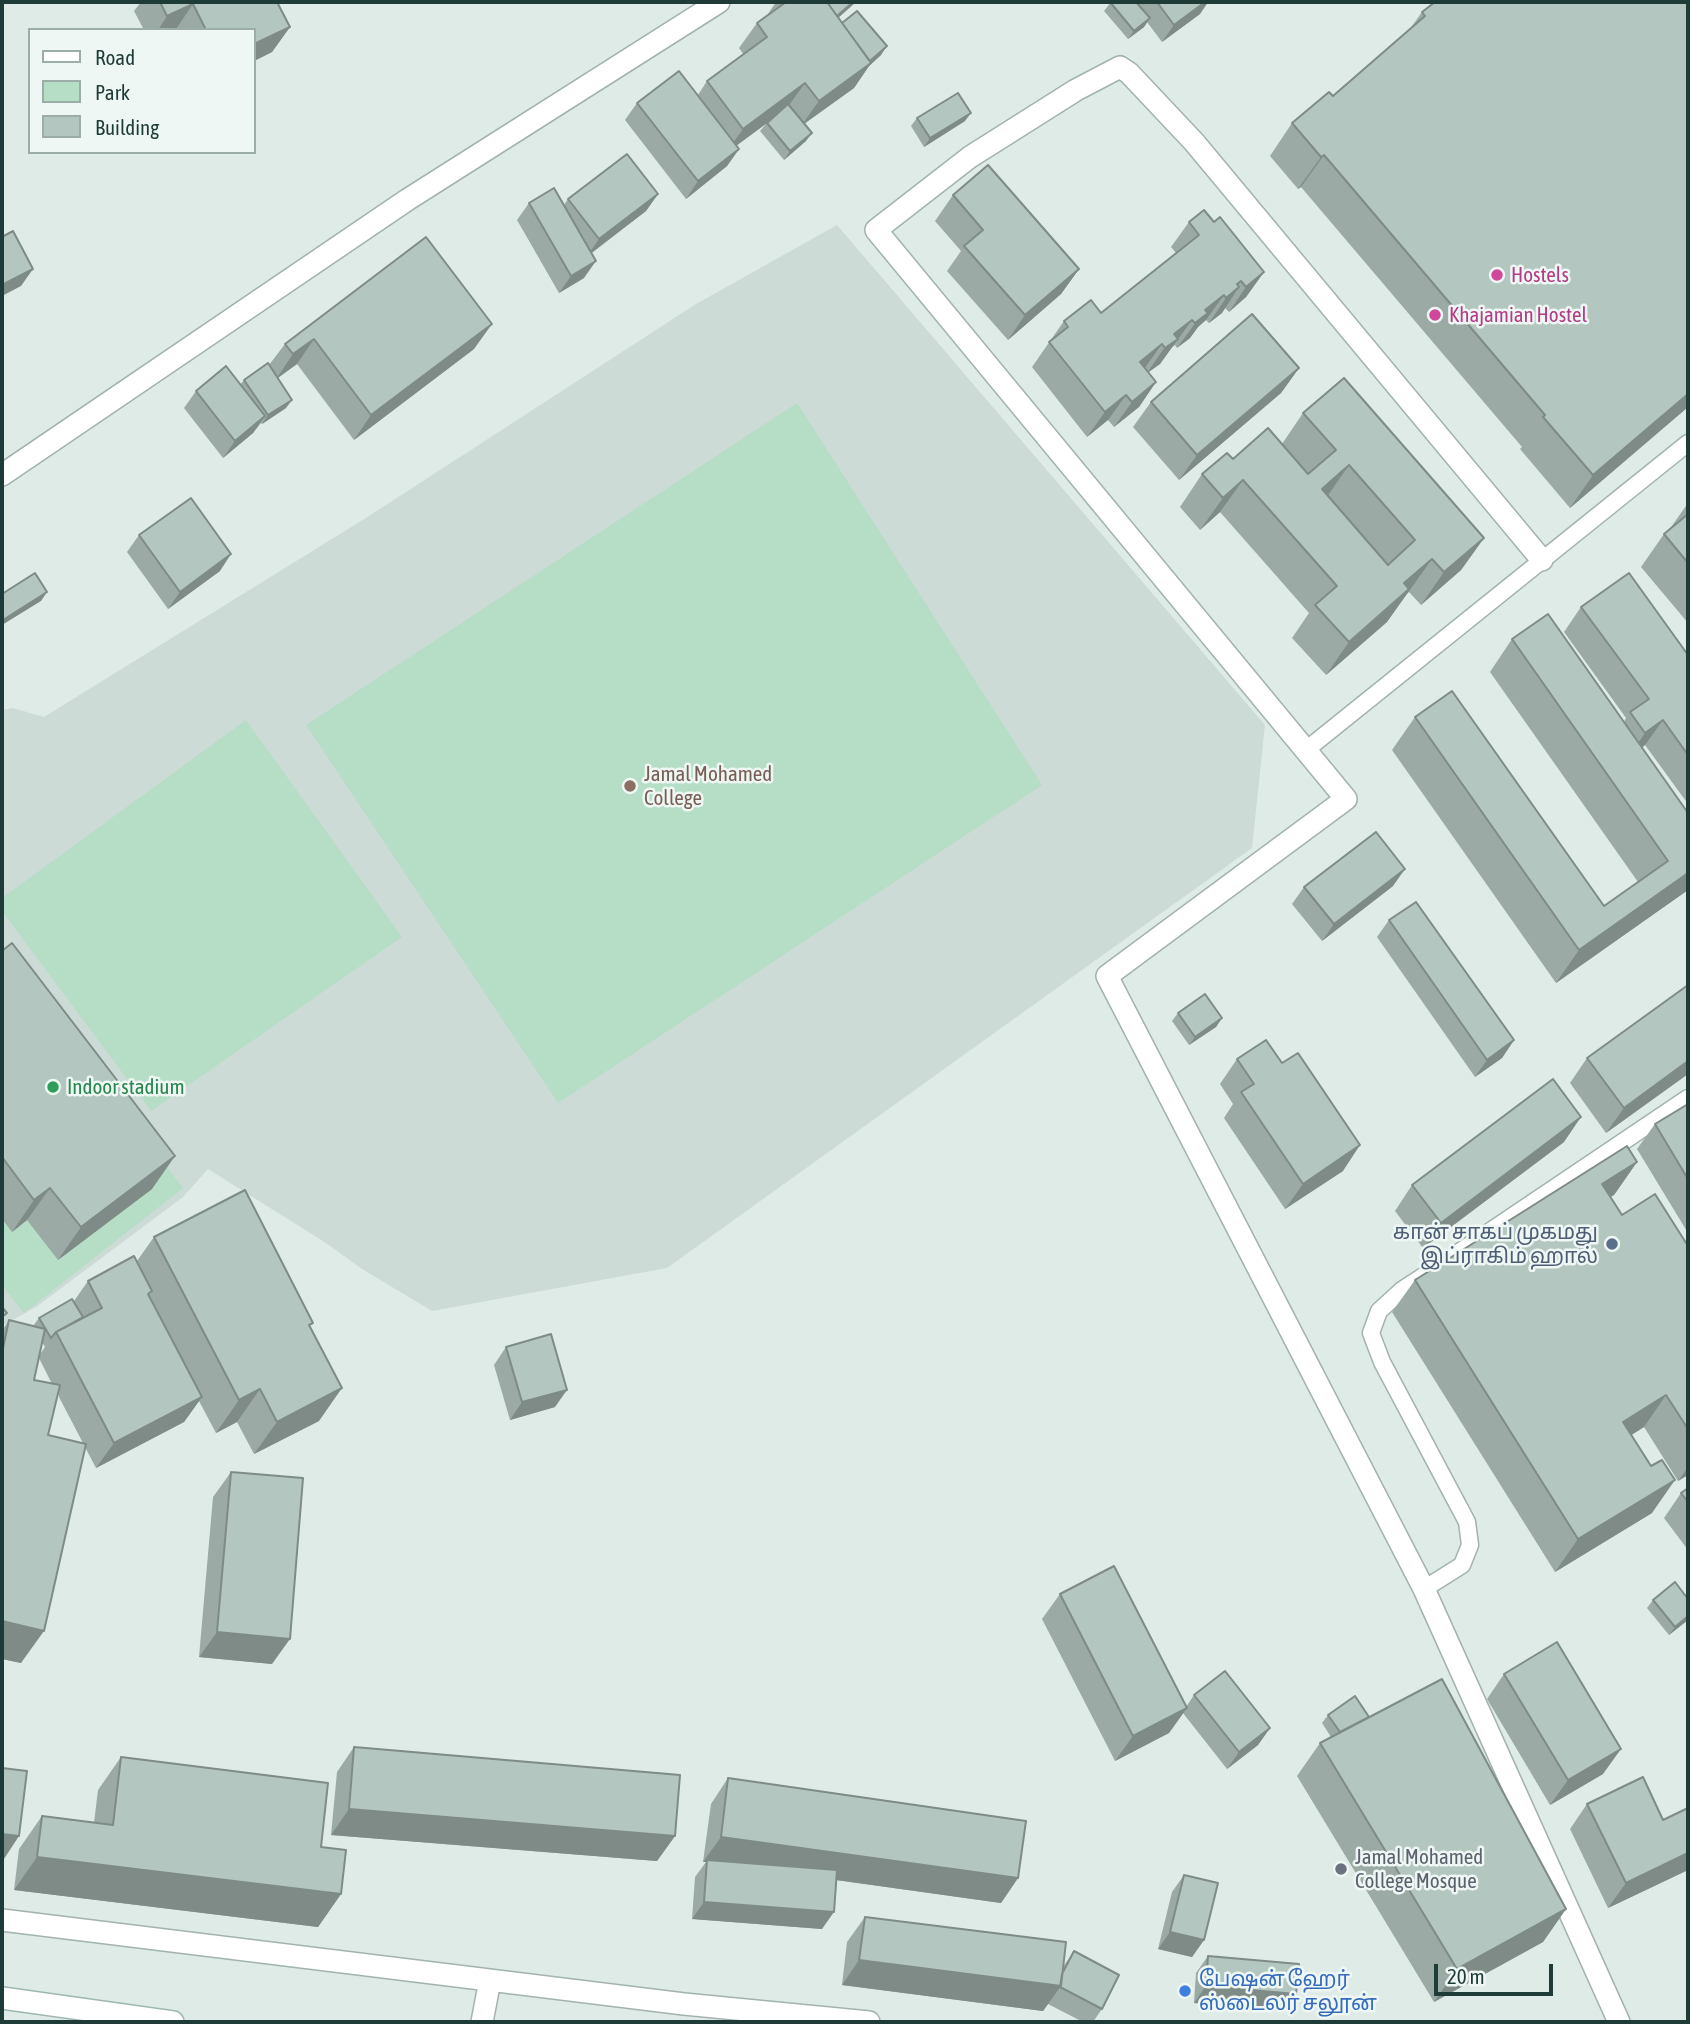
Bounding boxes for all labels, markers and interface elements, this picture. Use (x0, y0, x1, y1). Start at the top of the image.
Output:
legend (28, 28, 256, 154)
text: Road (95, 45, 135, 69)
text: Park (95, 80, 130, 104)
text: Building (95, 115, 159, 139)
place label: Hostels (1511, 262, 1569, 288)
marker: Hostels (1489, 267, 1505, 283)
place label: Khajamian Hostel (1449, 302, 1587, 328)
marker: Khajamian Hostel (1427, 307, 1443, 323)
place label: Jamal Mohamed College (644, 761, 772, 811)
marker: Jamal Mohamed College (622, 778, 638, 794)
place label: Indoor stadium (67, 1074, 185, 1100)
marker: Indoor stadium (45, 1079, 61, 1095)
place label: கான் சாகப் முகமது இப்ராகிம் ஹால் (1393, 1219, 1598, 1269)
marker: கான் சாகப் முகமது இப்ராகிம் ஹால் (1604, 1236, 1620, 1252)
place label: Jamal Mohamed College Mosque (1355, 1844, 1483, 1894)
marker: Jamal Mohamed College Mosque (1333, 1861, 1349, 1877)
scale bar (1438, 1951, 1557, 1995)
text: 20 m (1447, 1964, 1485, 1988)
place label: பேஷன் ஹேர் ஸ்டைலர் சலூன் (1199, 1966, 1377, 2016)
marker: பேஷன் ஹேர் ஸ்டைலர் சலூன் (1177, 1983, 1193, 1999)

